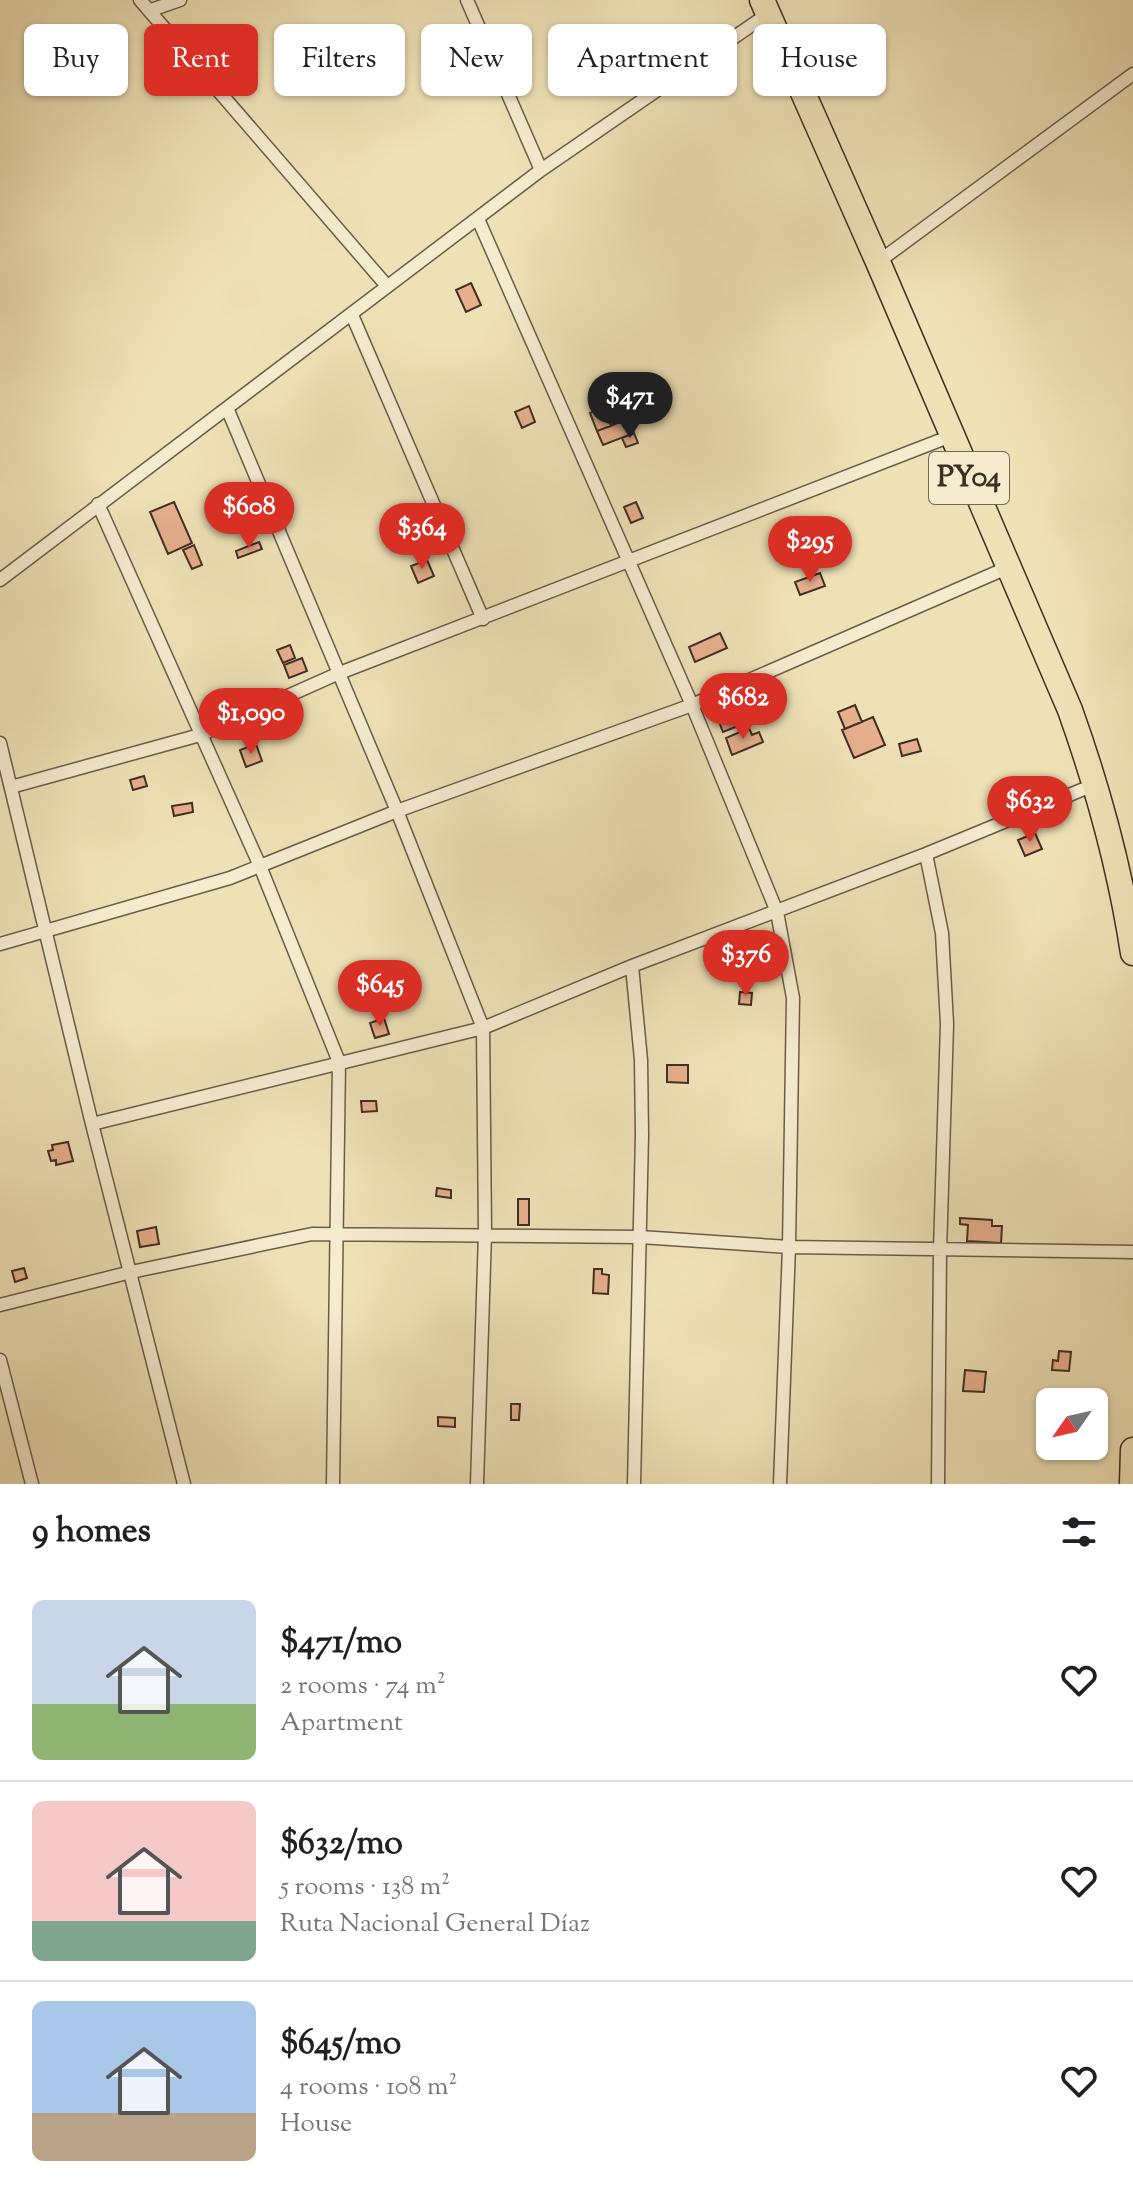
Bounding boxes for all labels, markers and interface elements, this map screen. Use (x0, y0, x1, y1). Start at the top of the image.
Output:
chip: Buy (24, 24, 128, 96)
chip: Rent (144, 24, 258, 96)
chip: Filters (274, 24, 405, 96)
chip: New (421, 24, 532, 96)
chip: Apartment (548, 24, 737, 96)
chip: House (753, 24, 886, 96)
pin: $471 (583, 372, 677, 440)
text: $471 (606, 379, 654, 416)
road number: PY04 (929, 452, 1009, 504)
pin: $608 (202, 482, 296, 550)
text: $608 (222, 489, 276, 526)
pin: $364 (375, 503, 469, 571)
text: $364 (397, 510, 447, 547)
pin: $295 (763, 516, 857, 584)
text: $295 (786, 523, 834, 560)
pin: $682 (696, 673, 790, 741)
text: $682 (717, 680, 769, 717)
pin: $1,090 (186, 688, 316, 756)
text: $1,090 (217, 695, 285, 732)
pin: $632 (983, 776, 1077, 844)
text: $632 (1005, 783, 1055, 820)
pin: $376 (699, 930, 793, 998)
text: $376 (721, 937, 771, 974)
pin: $645 (333, 960, 427, 1028)
text: $645 (356, 967, 404, 1004)
north arrow (1036, 1388, 1108, 1460)
map controls (1036, 1388, 1108, 1460)
text: 9 homes (32, 1508, 151, 1557)
icon: filters (1057, 1510, 1101, 1554)
text: $471/mo (280, 1619, 402, 1668)
icon: home (96, 1632, 192, 1728)
icon: heart (1057, 1658, 1101, 1702)
text: 2 rooms · 74 m² (280, 1668, 445, 1705)
text: Apartment (280, 1705, 403, 1742)
text: $632/mo (280, 1820, 403, 1869)
icon: home (96, 1833, 192, 1929)
icon: heart (1057, 1859, 1101, 1903)
text: 5 rooms · 138 m² (280, 1869, 450, 1906)
text: Ruta Nacional General Díaz (280, 1906, 590, 1943)
text: $645/mo (280, 2020, 401, 2069)
icon: home (96, 2033, 192, 2129)
icon: heart (1057, 2059, 1101, 2103)
text: 4 rooms · 108 m² (280, 2069, 457, 2106)
text: House (280, 2106, 352, 2143)

